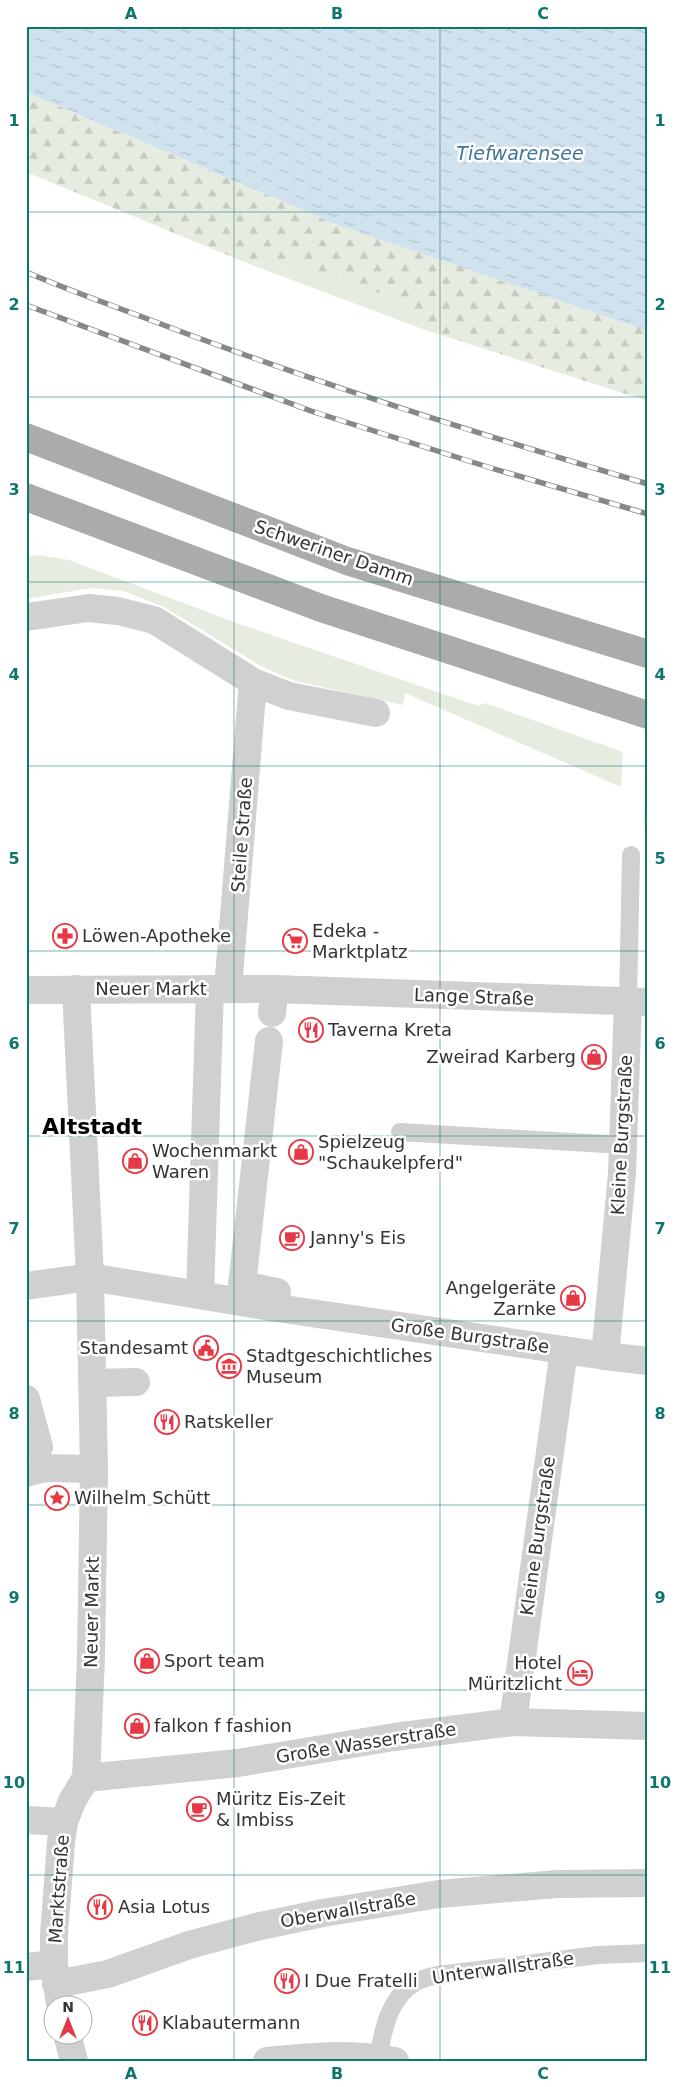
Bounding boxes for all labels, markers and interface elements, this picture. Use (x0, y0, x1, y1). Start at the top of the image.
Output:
text: A (125, 4, 138, 23)
text: B (331, 4, 343, 23)
text: C (537, 4, 549, 23)
text: 1 (8, 111, 20, 130)
text: 1 (654, 111, 666, 130)
water label: Tiefwarensee (456, 142, 584, 164)
text: 2 (8, 295, 20, 314)
text: 2 (654, 295, 666, 314)
text: 3 (8, 480, 20, 499)
text: 3 (654, 480, 666, 499)
street label: Schweriner Damm (252, 515, 416, 590)
text: 4 (8, 665, 20, 684)
text: 4 (654, 665, 666, 684)
street label: Steile Straße (227, 777, 256, 893)
text: 5 (8, 849, 20, 868)
text: 5 (654, 849, 666, 868)
place label: Edeka - Marktplatz (312, 920, 407, 962)
pharmacy icon: Löwen-Apotheke (52, 923, 78, 949)
place label: Löwen-Apotheke (82, 925, 231, 946)
supermarket icon: Edeka - Marktplatz (282, 928, 308, 954)
street label: Neuer Markt (95, 978, 207, 999)
street label: Lange Straße (414, 984, 534, 1009)
restaurant icon: Taverna Kreta (298, 1017, 324, 1043)
place label: Taverna Kreta (327, 1019, 452, 1040)
text: 6 (8, 1034, 20, 1053)
text: 6 (654, 1034, 666, 1053)
shop icon: Zweirad Karberg (581, 1044, 607, 1070)
place label: Zweirad Karberg (426, 1046, 576, 1067)
street label: Kleine Burgstraße (607, 1054, 636, 1216)
district label: Altstadt (42, 1114, 142, 1139)
place label: Spielzeug "Schaukelpferd" (318, 1131, 463, 1173)
shop icon: Spielzeug "Schaukelpferd" (288, 1139, 314, 1165)
place label: Wochenmarkt Waren (152, 1140, 277, 1182)
shop icon: Wochenmarkt Waren (122, 1148, 148, 1174)
text: 7 (8, 1219, 20, 1238)
text: 7 (654, 1219, 666, 1238)
cafe icon: Janny's Eis (279, 1225, 305, 1251)
place label: Janny's Eis (309, 1227, 406, 1248)
place label: Angelgeräte Zarnke (446, 1277, 556, 1319)
shop icon: Angelgeräte Zarnke (560, 1285, 586, 1311)
street label: Große Burgstraße (390, 1314, 551, 1357)
public building icon: Standesamt (193, 1335, 219, 1361)
place label: Standesamt (80, 1337, 188, 1358)
place label: Stadtgeschichtliches Museum (246, 1345, 432, 1387)
museum icon: Stadtgeschichtliches Museum (216, 1353, 242, 1379)
text: 8 (8, 1404, 20, 1423)
text: 8 (654, 1404, 666, 1423)
restaurant icon: Ratskeller (154, 1409, 180, 1435)
place label: Ratskeller (184, 1411, 274, 1432)
street label: Kleine Burgstraße (516, 1455, 559, 1617)
place icon: Wilhelm Schütt (44, 1485, 70, 1511)
place label: Wilhelm Schütt (74, 1487, 210, 1508)
street label: Neuer Markt (80, 1556, 103, 1668)
text: 9 (8, 1588, 20, 1607)
text: 9 (654, 1588, 666, 1607)
shop icon: Sport team (134, 1648, 160, 1674)
place label: Sport team (164, 1650, 265, 1671)
place label: Hotel Müritzlicht (468, 1652, 562, 1694)
hotel icon: Hotel Müritzlicht (567, 1660, 593, 1686)
shop icon: falkon f fashion (124, 1713, 150, 1739)
place label: falkon f fashion (154, 1715, 292, 1736)
street label: Große Wasserstraße (274, 1718, 458, 1767)
text: 10 (3, 1773, 25, 1792)
text: 10 (649, 1773, 671, 1792)
place label: Müritz Eis-Zeit & Imbiss (216, 1788, 345, 1830)
cafe icon: Müritz Eis-Zeit & Imbiss (186, 1796, 212, 1822)
street label: Marktstraße (44, 1834, 73, 1944)
street label: Oberwallstraße (279, 1887, 417, 1932)
restaurant icon: Asia Lotus (87, 1894, 113, 1920)
place label: Asia Lotus (118, 1896, 210, 1917)
street label: Unterwallstraße (431, 1947, 575, 1988)
text: 11 (3, 1958, 25, 1977)
text: 11 (649, 1958, 671, 1977)
restaurant icon: I Due Fratelli (274, 1968, 300, 1994)
place label: I Due Fratelli (304, 1970, 418, 1991)
north arrow (42, 1994, 92, 2044)
text: N (62, 1999, 74, 2015)
restaurant icon: Klabautermann (132, 2010, 158, 2036)
place label: Klabautermann (162, 2012, 300, 2033)
text: A (125, 2064, 138, 2083)
text: B (331, 2064, 343, 2083)
text: C (537, 2064, 549, 2083)

